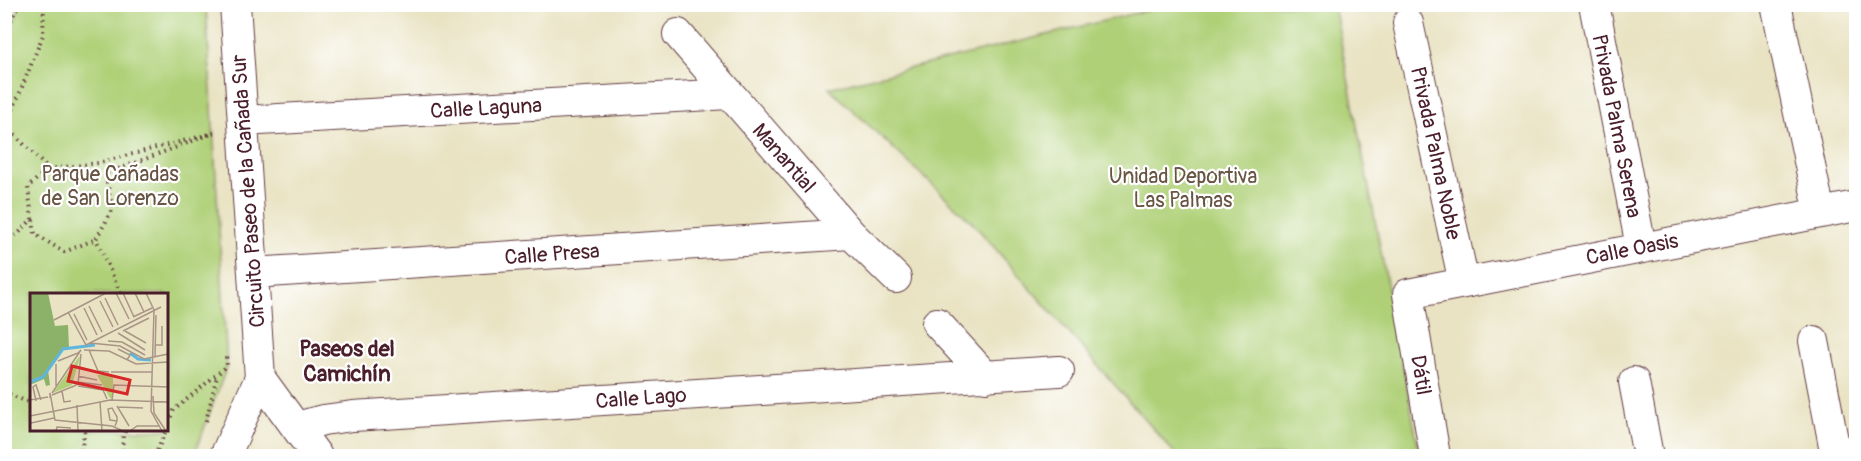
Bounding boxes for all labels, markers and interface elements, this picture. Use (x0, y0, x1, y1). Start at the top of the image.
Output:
street label: Privada Palma Serena (1585, 32, 1648, 220)
street label: Circuito Paseo de la Cañada Sur (225, 53, 272, 328)
street label: Privada Palma Noble (1404, 64, 1467, 243)
street label: Calle Laguna (429, 92, 543, 125)
street label: Manantial (746, 118, 821, 199)
park label: Parque Cañadas de San Lorenzo (41, 161, 179, 212)
park label: Unidad Deportiva Las Palmas (1109, 163, 1257, 214)
street label: Calle Oasis (1584, 227, 1681, 272)
street label: Calle Presa (504, 238, 601, 271)
inset map (30, 293, 168, 431)
district label: Paseos del Camichín (299, 335, 395, 388)
street label: Dátil (1404, 353, 1437, 397)
street label: Calle Lago (595, 382, 687, 415)

